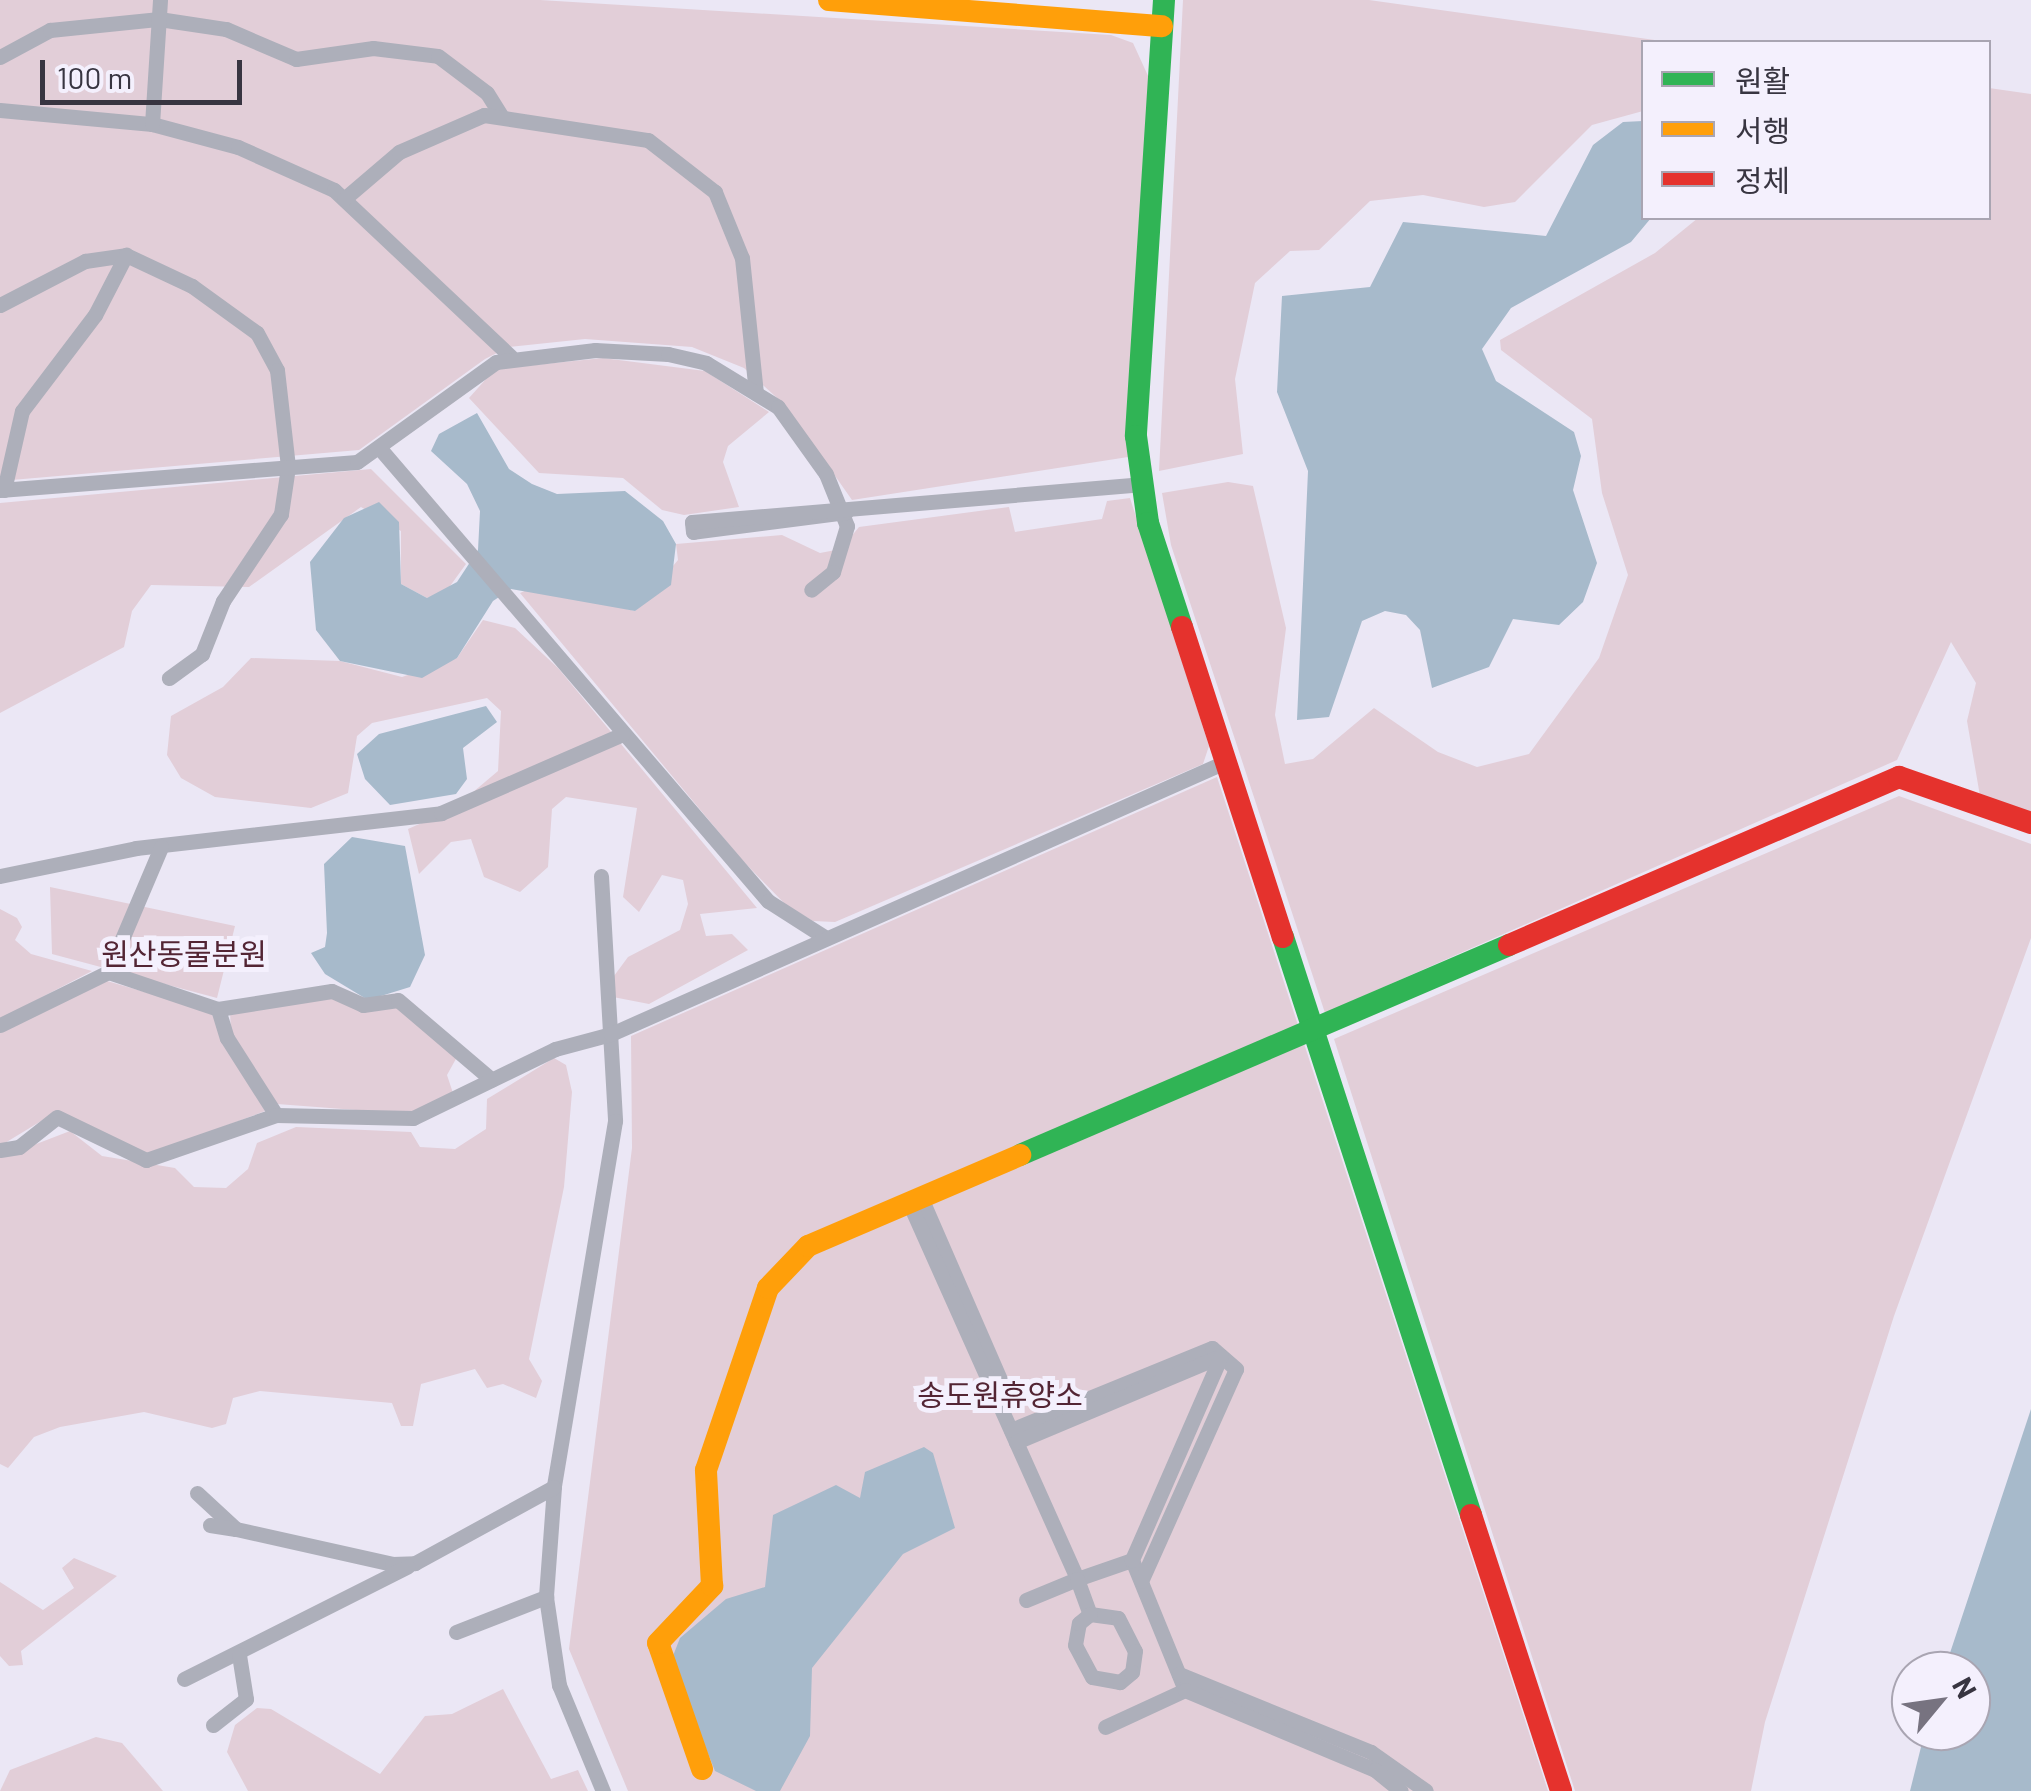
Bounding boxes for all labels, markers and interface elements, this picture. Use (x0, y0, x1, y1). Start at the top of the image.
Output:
scale bar (45, 40, 248, 102)
legend (1641, 40, 1991, 220)
text: 100 m (57, 59, 132, 95)
text: 원활 (1735, 62, 1790, 98)
text: 서행 (1735, 112, 1790, 148)
text: 정체 (1735, 162, 1790, 198)
park label: 원산동물분원 (101, 935, 267, 971)
park label: 송도원휴양소 (917, 1376, 1083, 1412)
north arrow (1891, 1651, 1991, 1751)
text: N (1946, 1671, 1985, 1704)

